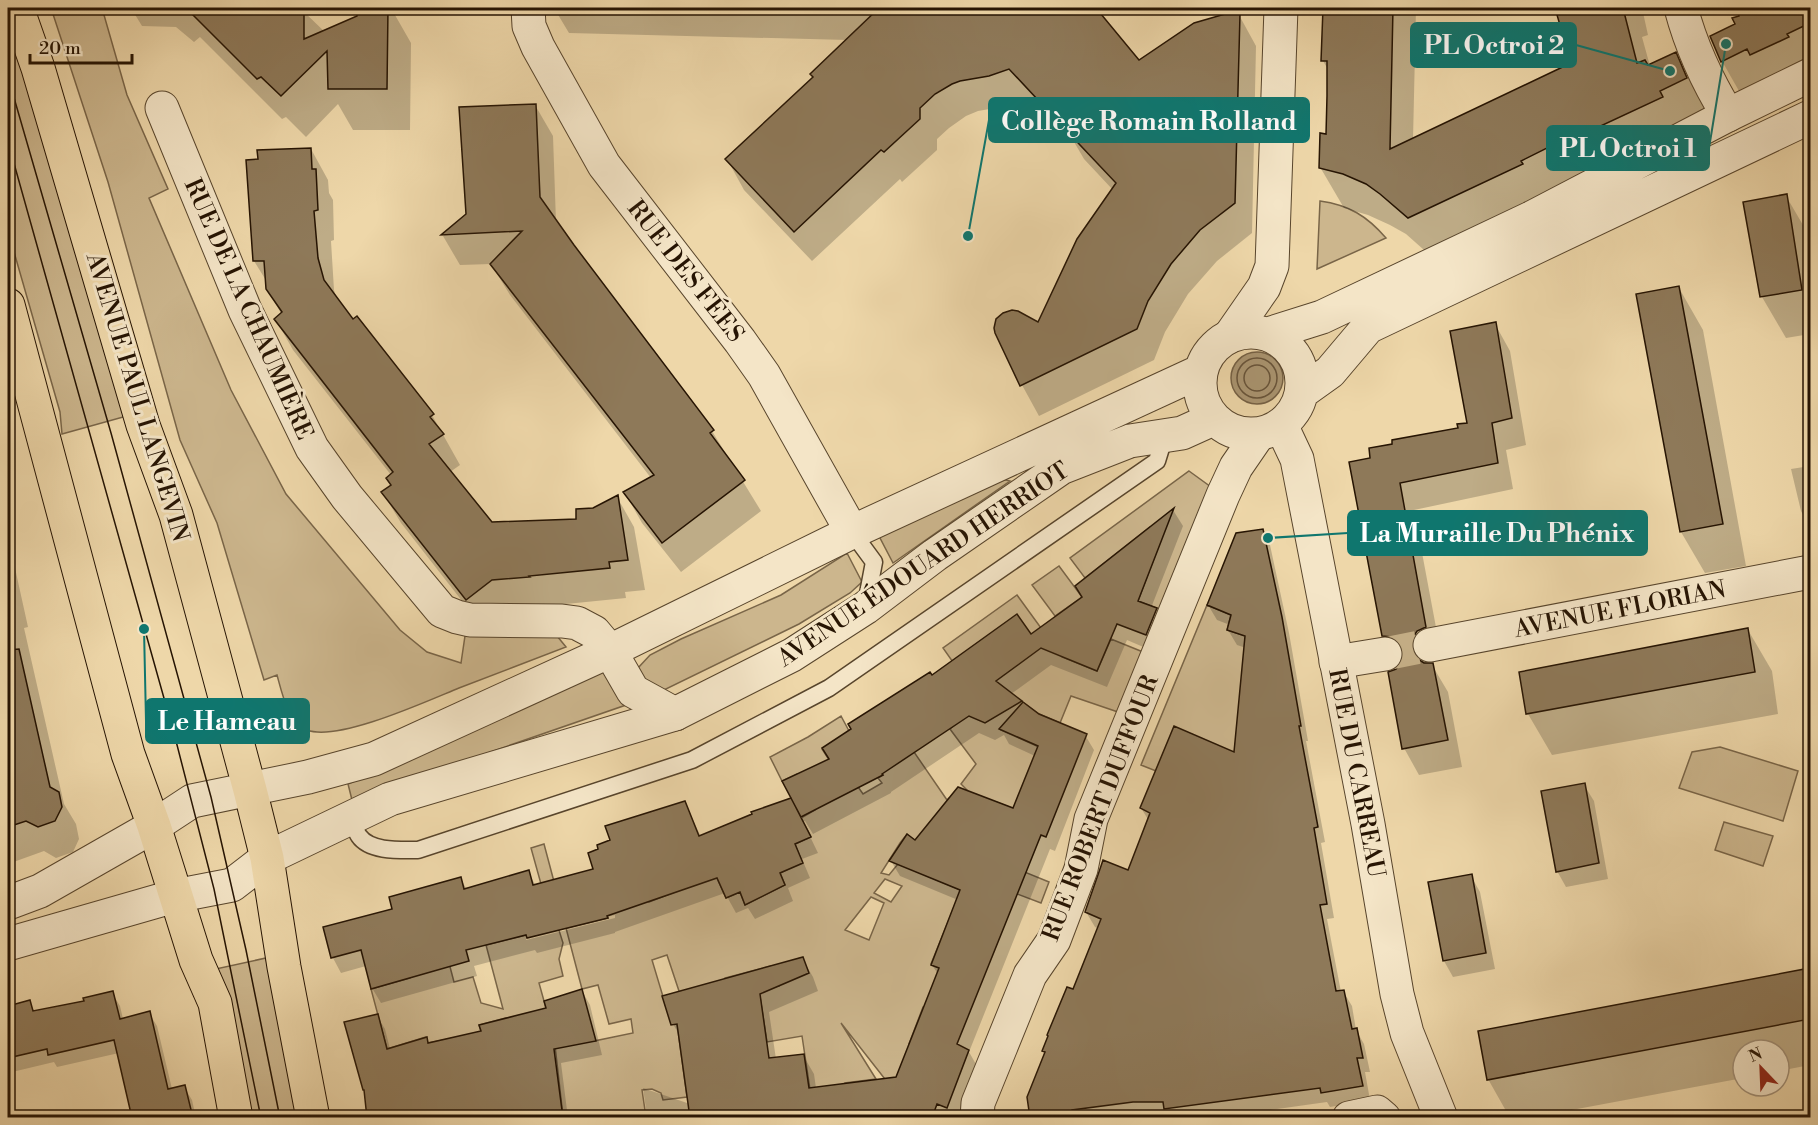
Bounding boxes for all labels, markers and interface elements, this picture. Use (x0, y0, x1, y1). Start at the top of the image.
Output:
callout: PL Octroi 2 (1411, 23, 1576, 67)
scale bar (30, 27, 132, 65)
text: PL Octroi 2 (1423, 30, 1565, 62)
text: 20 m (39, 37, 81, 60)
callout: Collège Romain Rolland (989, 98, 1309, 142)
text: Collège Romain Rolland (1001, 106, 1297, 138)
callout: PL Octroi 1 (1547, 126, 1709, 170)
text: PL Octroi 1 (1559, 133, 1697, 165)
street label: RUE DE LA CHAUMIÈRE (177, 174, 320, 445)
street label: RUE DES FÉES (620, 194, 751, 349)
street label: AVENUE PAUL LANGEVIN (78, 248, 195, 545)
street label: AVENUE ÉDOUARD HERRIOT (770, 455, 1075, 674)
callout: La Muraille Du Phénix (1348, 511, 1647, 555)
text: La Muraille Du Phénix (1360, 518, 1634, 550)
street label: AVENUE FLORIAN (1511, 575, 1729, 645)
street label: RUE DU CARREAU (1321, 666, 1391, 881)
street label: RUE ROBERT DUFFOUR (1036, 670, 1166, 946)
callout: Le Hameau (146, 699, 309, 743)
text: Le Hameau (158, 706, 297, 738)
north arrow (1731, 1038, 1791, 1098)
text: N (1746, 1043, 1766, 1067)

